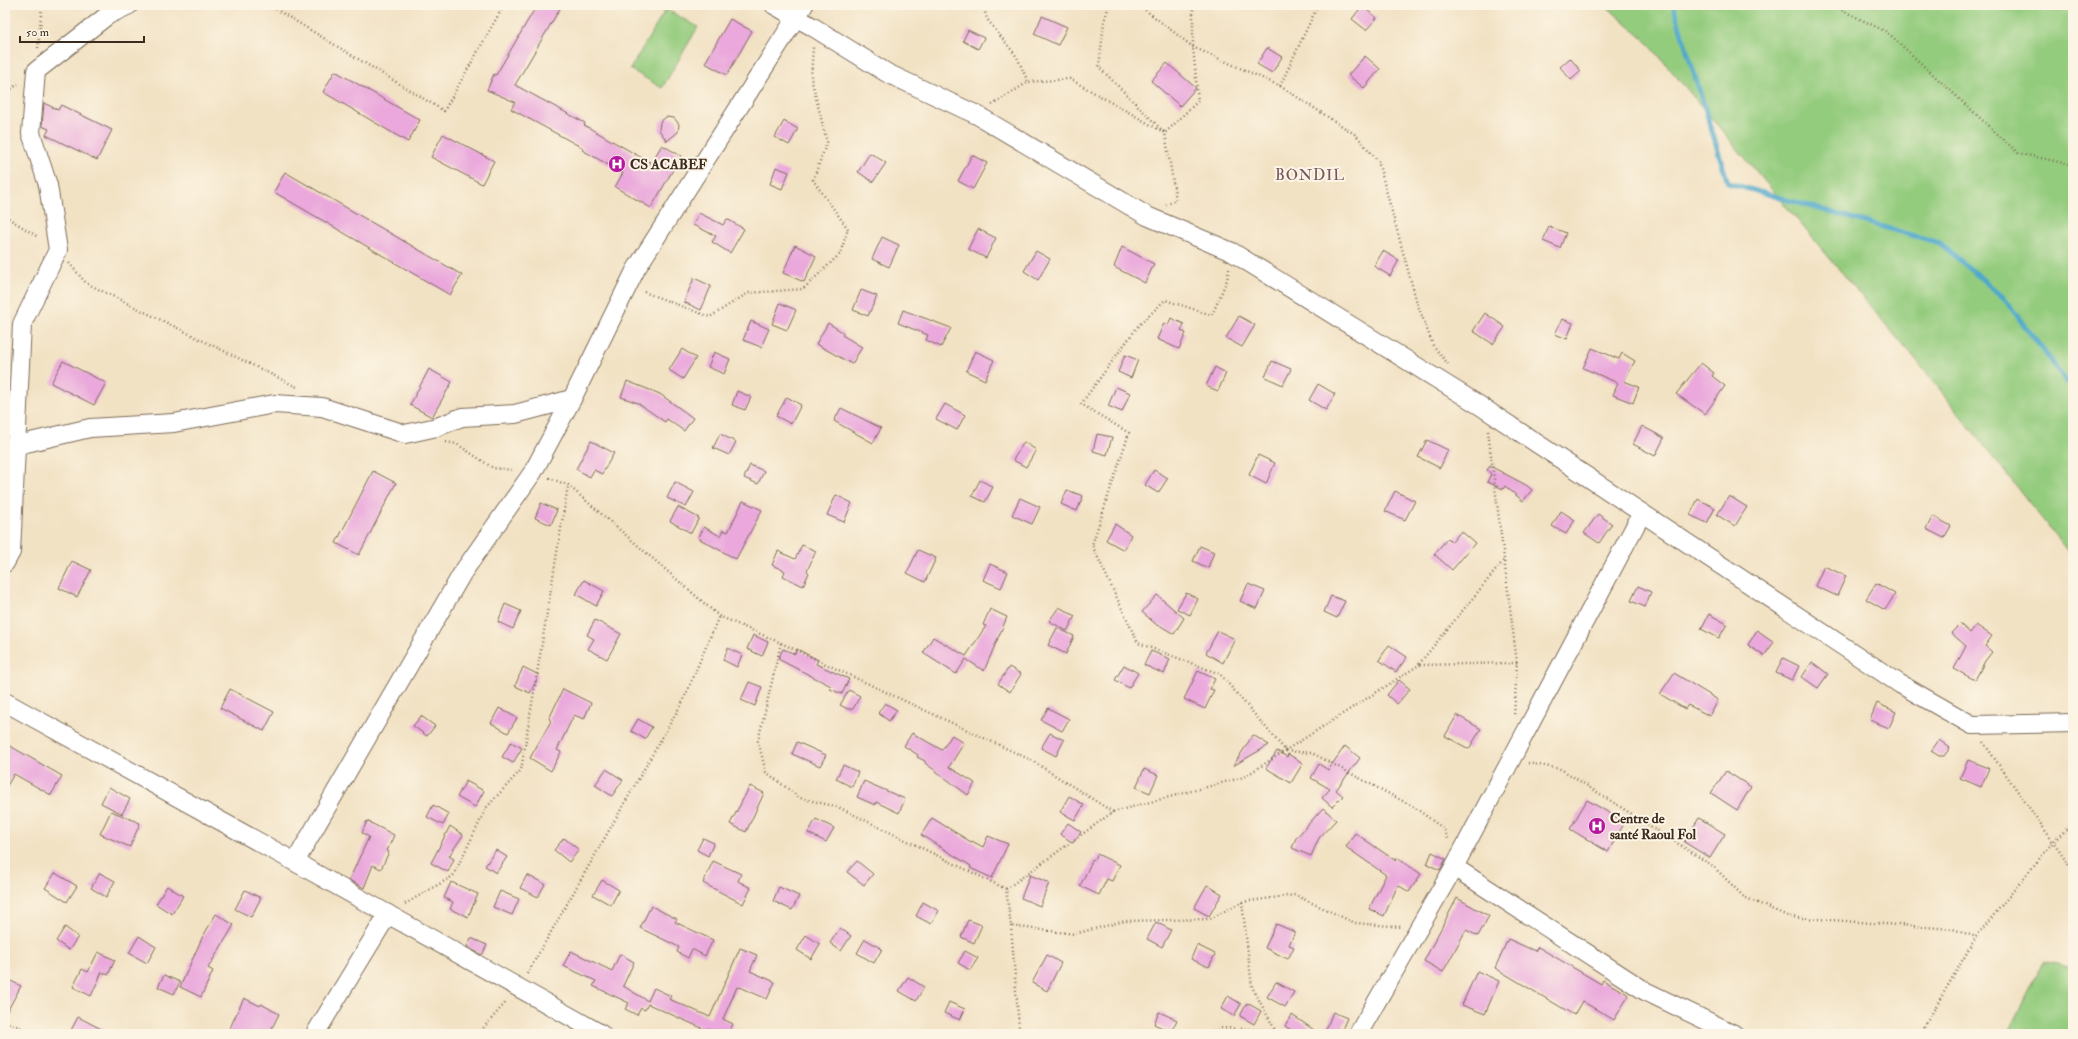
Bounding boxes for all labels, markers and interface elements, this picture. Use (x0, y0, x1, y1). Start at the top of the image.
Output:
scale bar (20, 18, 144, 44)
text: 50 m (26, 25, 50, 40)
hospital icon: CS ACABEF (607, 154, 627, 174)
place label: CS ACABEF (630, 156, 707, 173)
district label: BONDIL (1275, 166, 1345, 185)
place label: Centre de santé Raoul Fol (1610, 810, 1696, 843)
hospital icon: Centre de santé Raoul Fol (1587, 816, 1607, 836)

